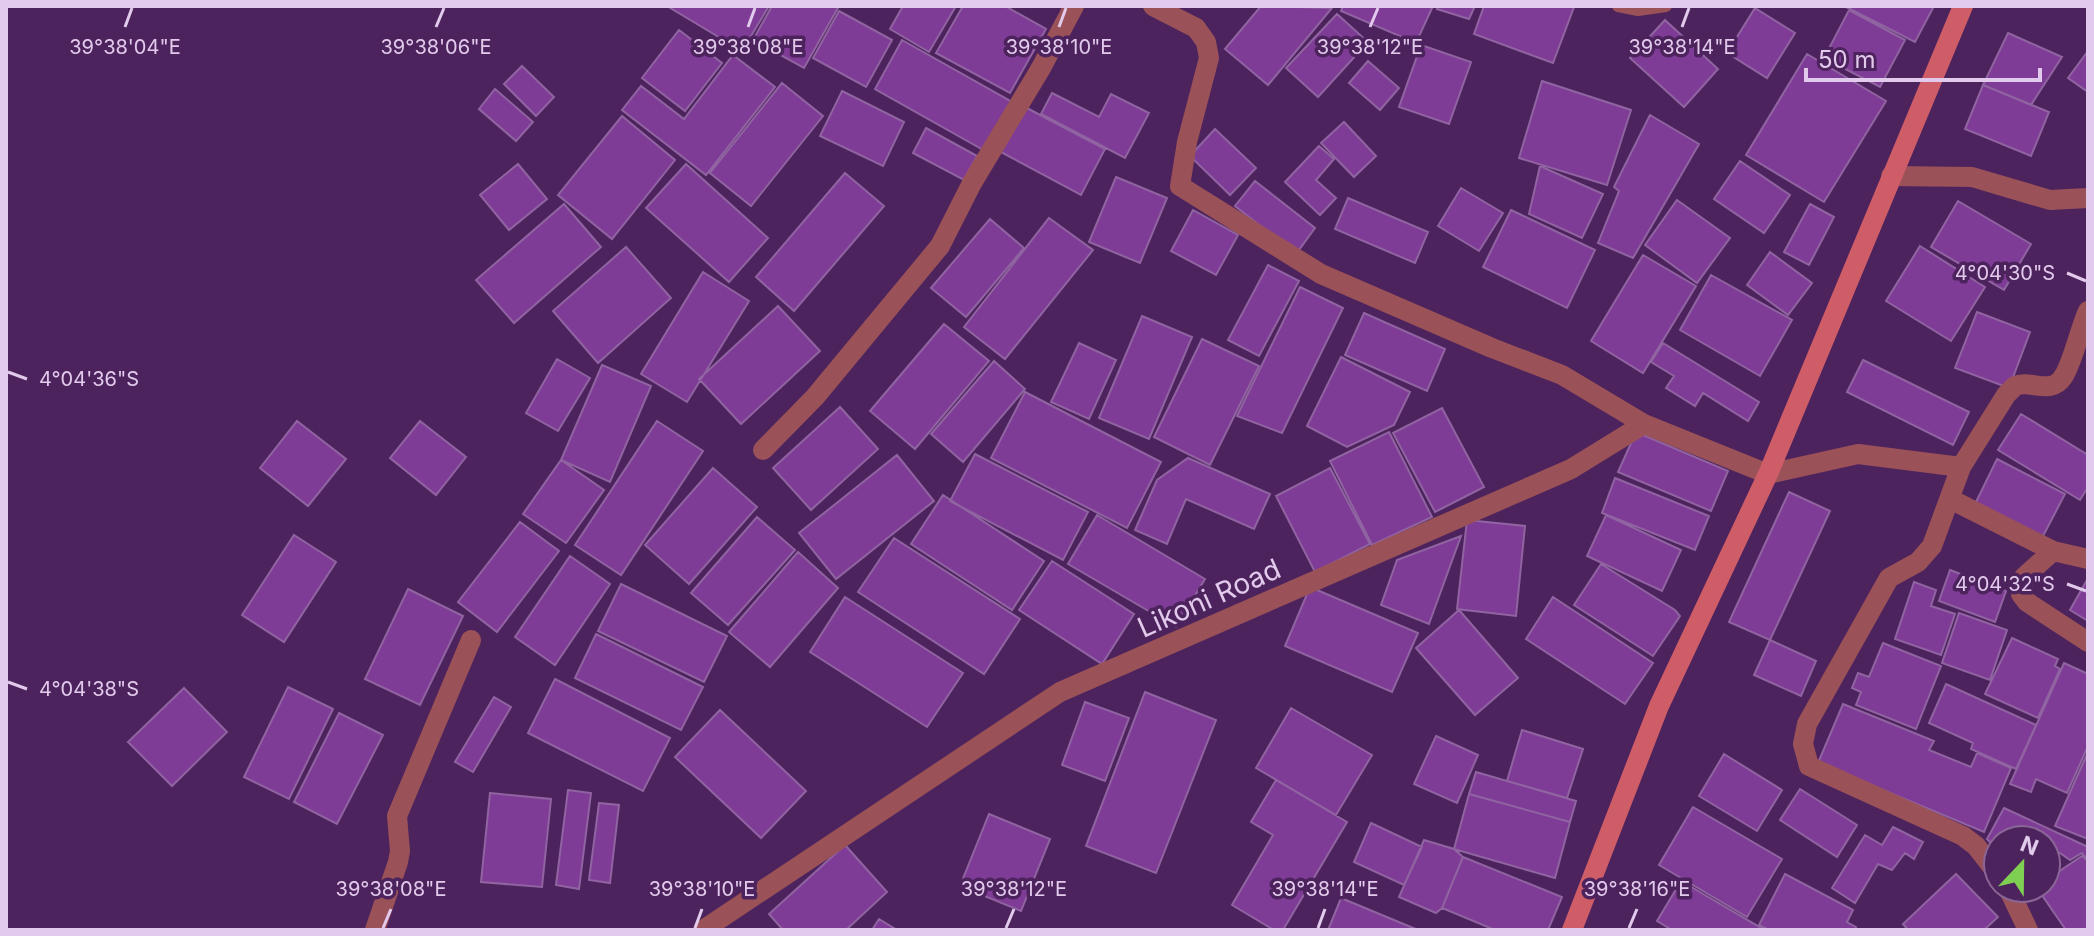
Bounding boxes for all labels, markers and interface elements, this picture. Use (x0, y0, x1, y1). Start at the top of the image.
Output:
scale bar (1806, 32, 2040, 82)
text: 39°38'04"E (69, 35, 181, 59)
text: 39°38'06"E (381, 35, 491, 59)
text: 39°38'08"E (693, 35, 803, 59)
text: 39°38'10"E (1006, 35, 1112, 59)
text: 39°38'12"E (1317, 35, 1423, 59)
text: 39°38'14"E (1629, 35, 1735, 59)
text: 50 m (1818, 45, 1876, 74)
text: 4°04'30"S (1955, 261, 2055, 285)
text: 4°04'36"S (39, 367, 139, 391)
street label: Likoni Road (1132, 551, 1286, 645)
text: 4°04'32"S (1955, 572, 2055, 596)
text: 4°04'38"S (39, 677, 139, 701)
north arrow (1982, 824, 2062, 904)
text: N (2017, 830, 2042, 861)
text: 39°38'08"E (336, 877, 446, 901)
text: 39°38'10"E (649, 877, 755, 901)
text: 39°38'12"E (961, 877, 1067, 901)
text: 39°38'14"E (1272, 877, 1378, 901)
text: 39°38'16"E (1584, 877, 1690, 901)

